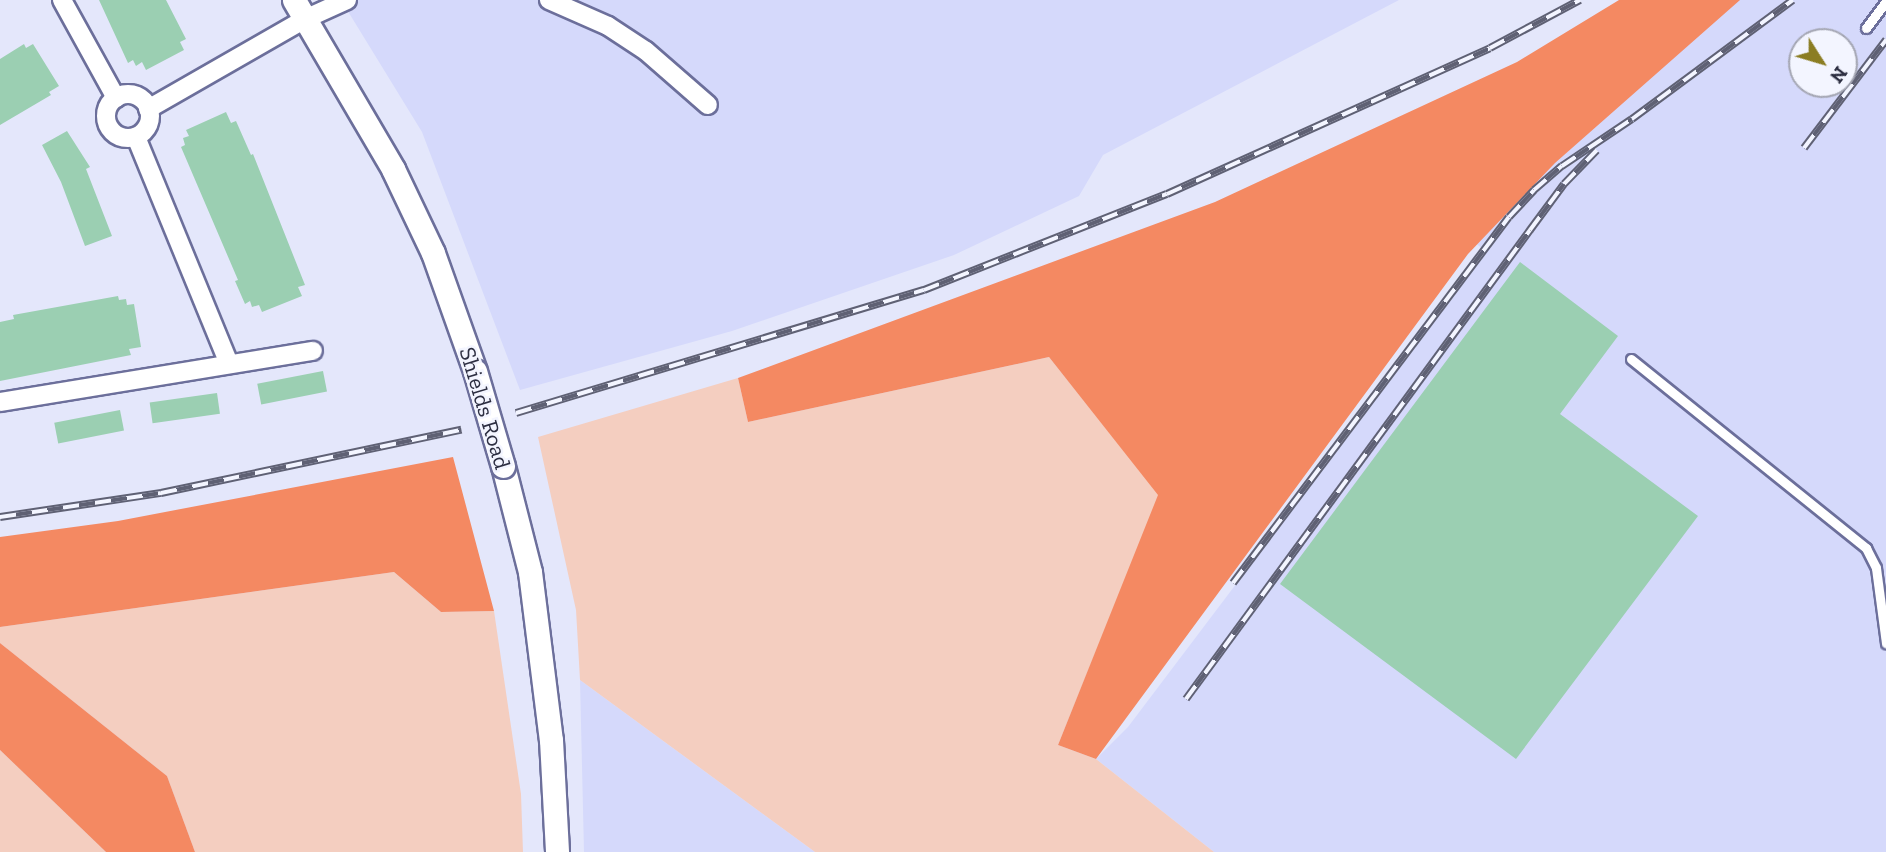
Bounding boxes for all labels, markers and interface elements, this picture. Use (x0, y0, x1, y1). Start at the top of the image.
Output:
north arrow (1788, 28, 1858, 98)
text: N (1825, 62, 1852, 87)
street label: Shields Road (453, 344, 517, 472)

